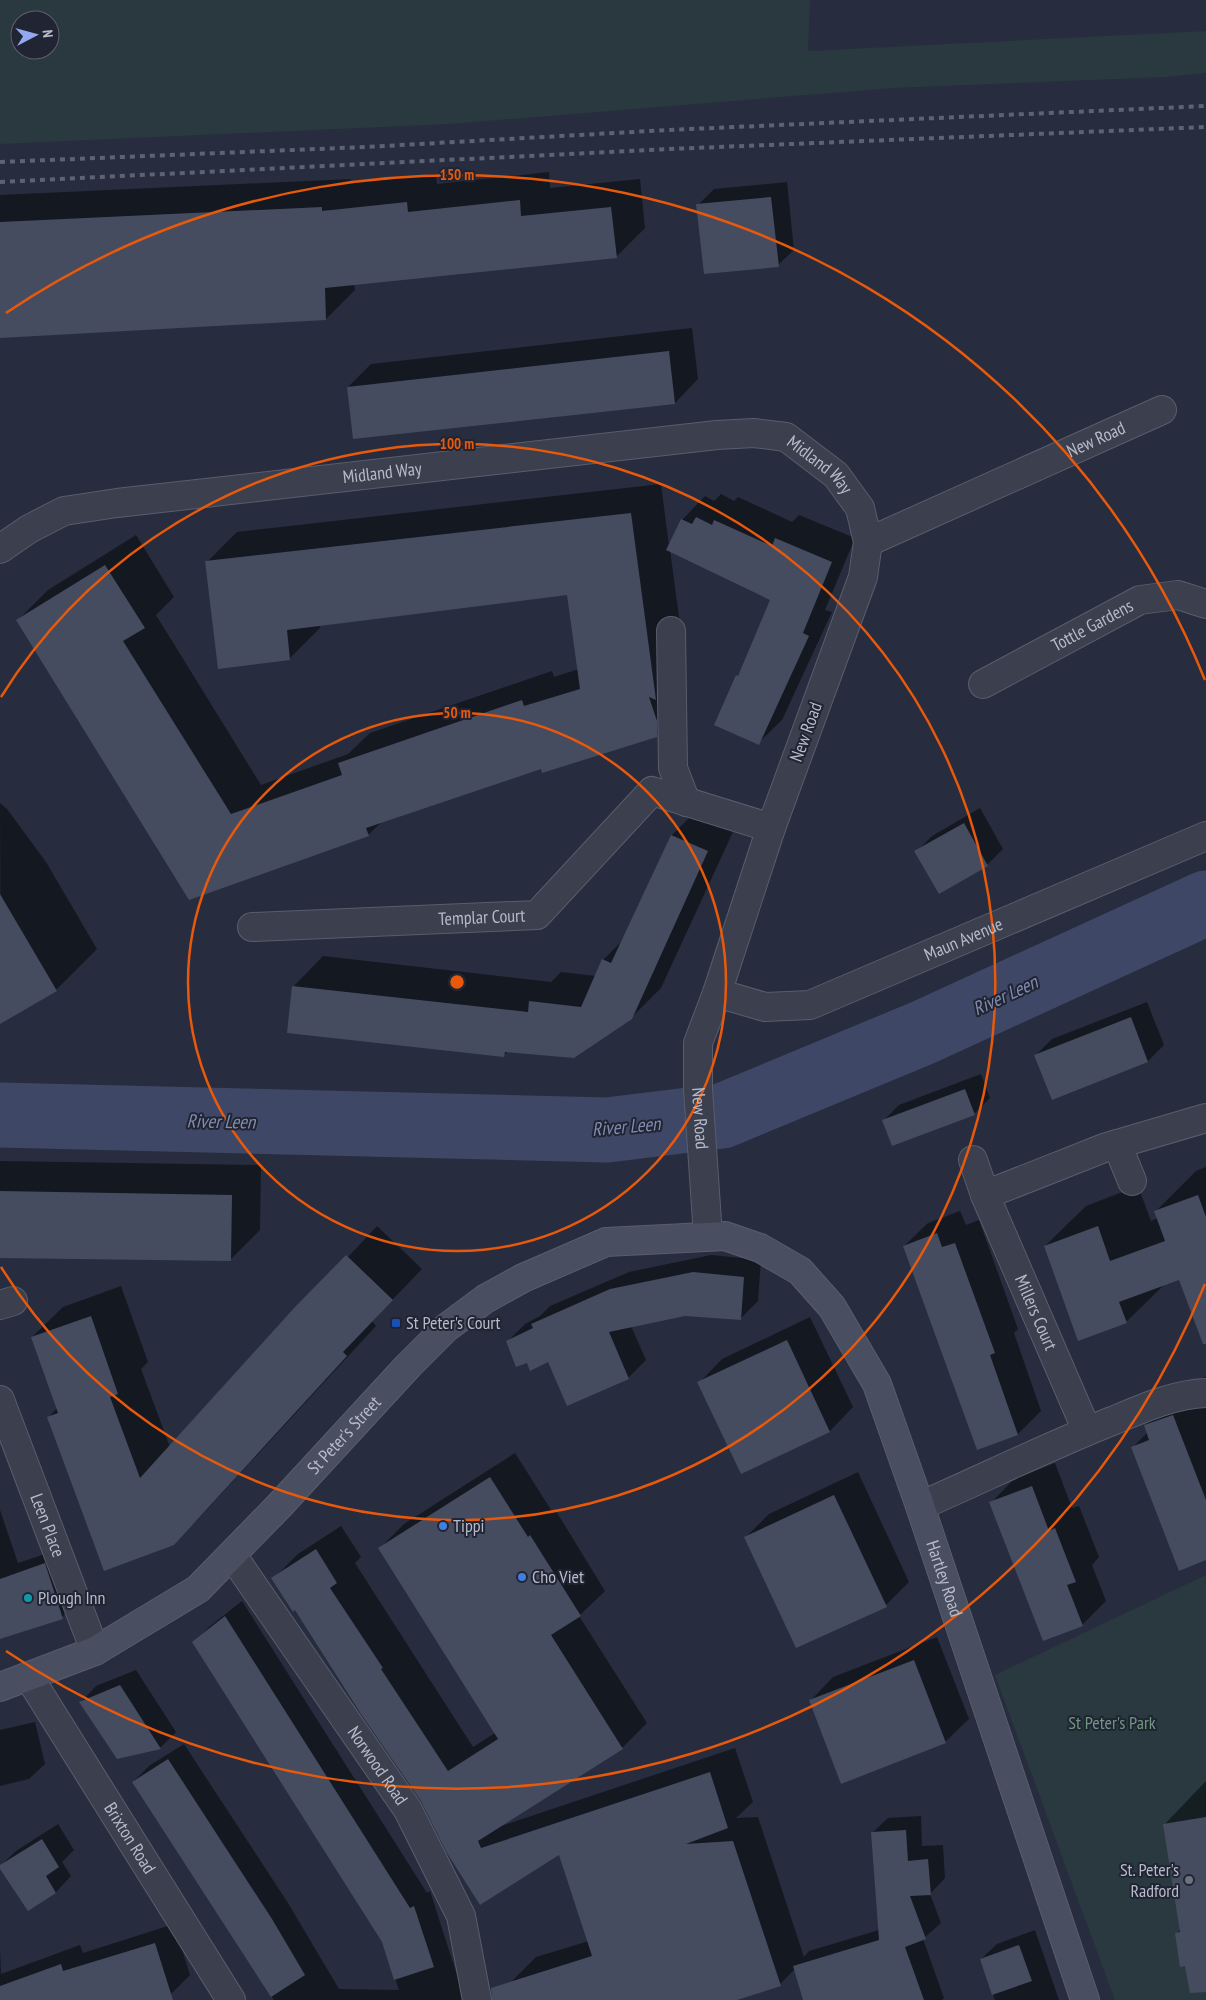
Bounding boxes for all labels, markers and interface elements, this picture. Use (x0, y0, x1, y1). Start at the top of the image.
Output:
north arrow (10, 10, 60, 60)
text: N (39, 29, 57, 38)
text: 150 m (440, 165, 474, 184)
street label: New Road (1063, 416, 1129, 462)
street label: Midland Way (783, 430, 858, 498)
text: 100 m (440, 434, 474, 453)
street label: Midland Way (341, 457, 423, 488)
street label: Tottle Gardens (1047, 594, 1137, 656)
street label: New Road (784, 699, 827, 765)
text: 50 m (443, 703, 471, 722)
street label: Templar Court (438, 904, 526, 930)
street label: Maun Avenue (921, 912, 1006, 966)
water label: River Leen (969, 969, 1043, 1020)
centre of rings (448, 973, 466, 991)
street label: New Road (687, 1087, 714, 1150)
water label: River Leen (186, 1108, 257, 1134)
water label: River Leen (591, 1111, 663, 1141)
street label: Millers Court (1010, 1271, 1063, 1354)
place label: St Peter's Court (406, 1311, 501, 1334)
marker: St Peter's Court (390, 1317, 402, 1329)
street label: St Peter's Street (302, 1391, 386, 1479)
street label: Leen Place (25, 1490, 70, 1560)
place label: Tippi (453, 1514, 485, 1537)
marker: Tippi (437, 1520, 449, 1532)
street label: Hartley Road (921, 1537, 968, 1620)
place label: Cho Viet (532, 1565, 584, 1588)
marker: Cho Viet (516, 1571, 528, 1583)
place label: Plough Inn (38, 1586, 105, 1609)
marker: Plough Inn (22, 1592, 34, 1604)
park label: St Peter's Park (1068, 1711, 1156, 1734)
street label: Norwood Road (343, 1722, 413, 1809)
street label: Brixton Road (99, 1798, 161, 1878)
place label: St. Peter's Radford (1120, 1858, 1179, 1902)
marker: St. Peter's Radford (1183, 1874, 1195, 1886)

